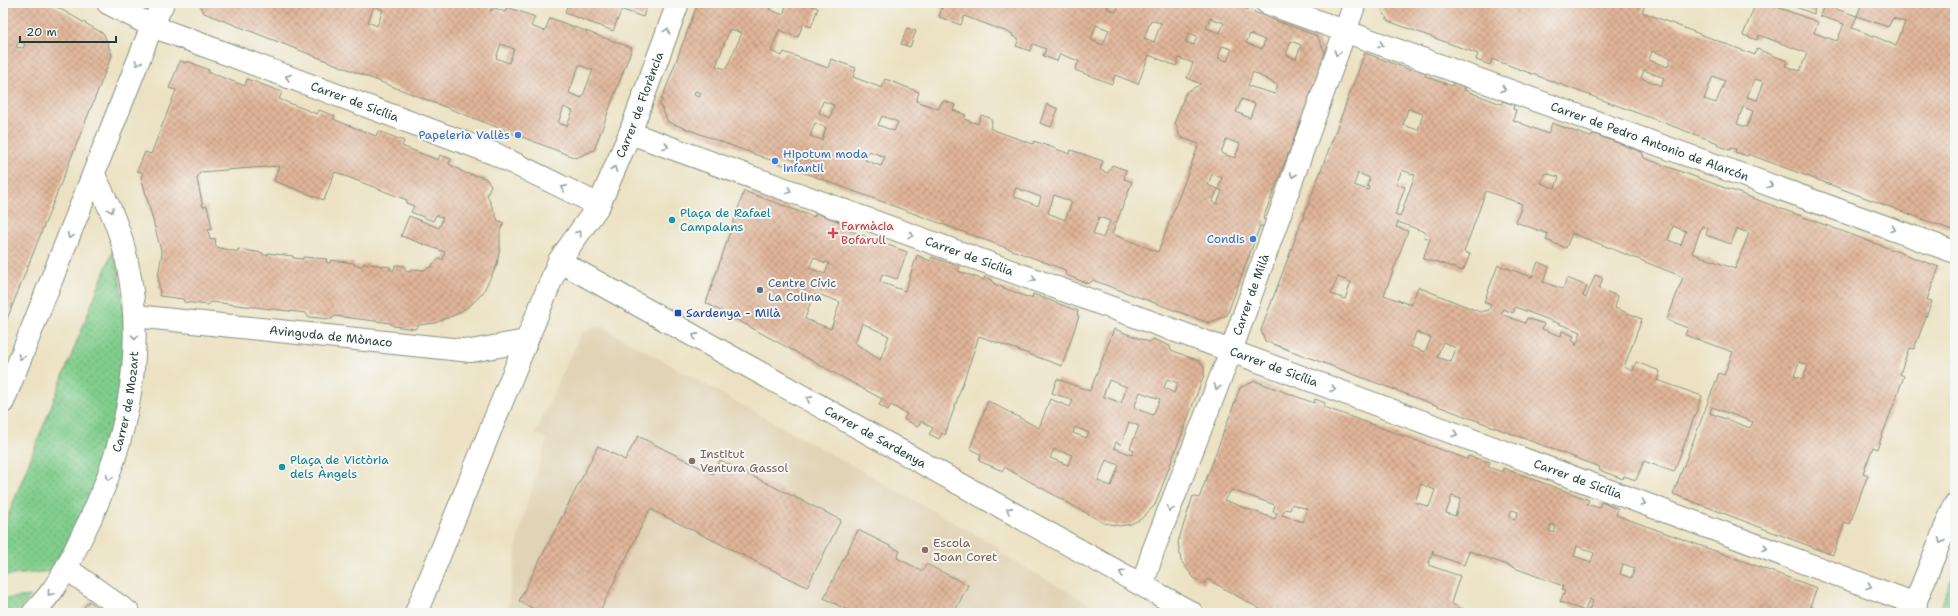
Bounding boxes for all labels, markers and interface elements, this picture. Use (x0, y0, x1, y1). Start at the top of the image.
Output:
scale bar (20, 18, 116, 44)
text: 20 m (26, 24, 57, 40)
one-way arrow (663, 27, 671, 34)
one-way arrow (1377, 40, 1384, 49)
street label: Carrer de Florència (612, 49, 667, 160)
one-way arrow (1333, 49, 1341, 56)
one-way arrow (134, 59, 142, 66)
one-way arrow (284, 73, 291, 81)
street label: Carrer de Sicília (308, 78, 401, 126)
one-way arrow (1499, 84, 1506, 93)
street label: Carrer de Pedro Antonio de Alarcón (1548, 98, 1751, 185)
place label: Papeleria Vallès (419, 127, 510, 143)
marker: Papeleria Vallès (513, 130, 523, 140)
one-way arrow (663, 142, 670, 150)
place label: Hipotum moda infantil (783, 146, 868, 176)
marker: Hipotum moda infantil (770, 156, 780, 166)
one-way arrow (609, 165, 617, 173)
one-way arrow (1290, 172, 1298, 179)
one-way arrow (1767, 181, 1774, 189)
one-way arrow (561, 185, 568, 193)
one-way arrow (785, 186, 792, 194)
place label: Plaça de Rafael Campalans (680, 205, 771, 235)
one-way arrow (106, 206, 114, 213)
marker: Plaça de Rafael Campalans (667, 215, 677, 225)
place label: Farmàcia Bofarull (841, 218, 894, 248)
one-way arrow (1889, 225, 1896, 233)
marker: Farmàcia Bofarull (828, 228, 838, 238)
one-way arrow (574, 230, 581, 237)
one-way arrow (907, 230, 914, 239)
place label: Condis (1207, 231, 1245, 247)
one-way arrow (66, 232, 74, 239)
street label: Carrer de Sicília (923, 233, 1016, 280)
marker: Condis (1248, 234, 1258, 244)
street label: Carrer de Milà (1229, 251, 1273, 338)
place label: Centre Cívic La Colina (768, 275, 836, 305)
one-way arrow (1029, 275, 1036, 283)
marker: Centre Cívic La Colina (755, 285, 765, 295)
place label: Sardenya - Milà (686, 305, 781, 321)
marker: Sardenya - Milà (673, 308, 683, 318)
street label: Avinguda de Mònaco (269, 322, 393, 351)
one-way arrow (130, 334, 139, 340)
one-way arrow (692, 334, 699, 341)
street label: Carrer de Sicília (1228, 343, 1321, 391)
street label: Carrer de Mozart (109, 351, 142, 454)
one-way arrow (18, 353, 26, 360)
one-way arrow (1213, 384, 1221, 391)
one-way arrow (1330, 384, 1337, 393)
one-way arrow (806, 397, 813, 404)
street label: Carrer de Sardenya (822, 402, 930, 472)
one-way arrow (1452, 429, 1459, 438)
place label: Institut Ventura Gassol (700, 446, 789, 476)
place label: Plaça de Victòria dels Àngels (290, 452, 389, 482)
street label: Carrer de Sicília (1531, 455, 1625, 503)
marker: Institut Ventura Gassol (687, 456, 697, 466)
marker: Plaça de Victòria dels Àngels (277, 462, 287, 472)
one-way arrow (105, 474, 113, 481)
one-way arrow (1639, 499, 1646, 507)
one-way arrow (1166, 505, 1174, 512)
one-way arrow (1005, 507, 1013, 514)
place label: Escola Joan Coret (933, 535, 997, 565)
one-way arrow (1937, 537, 1945, 544)
one-way arrow (1761, 544, 1768, 552)
marker: Escola Joan Coret (920, 545, 930, 555)
one-way arrow (1119, 570, 1126, 577)
one-way arrow (1865, 582, 1872, 590)
one-way arrow (47, 588, 54, 596)

